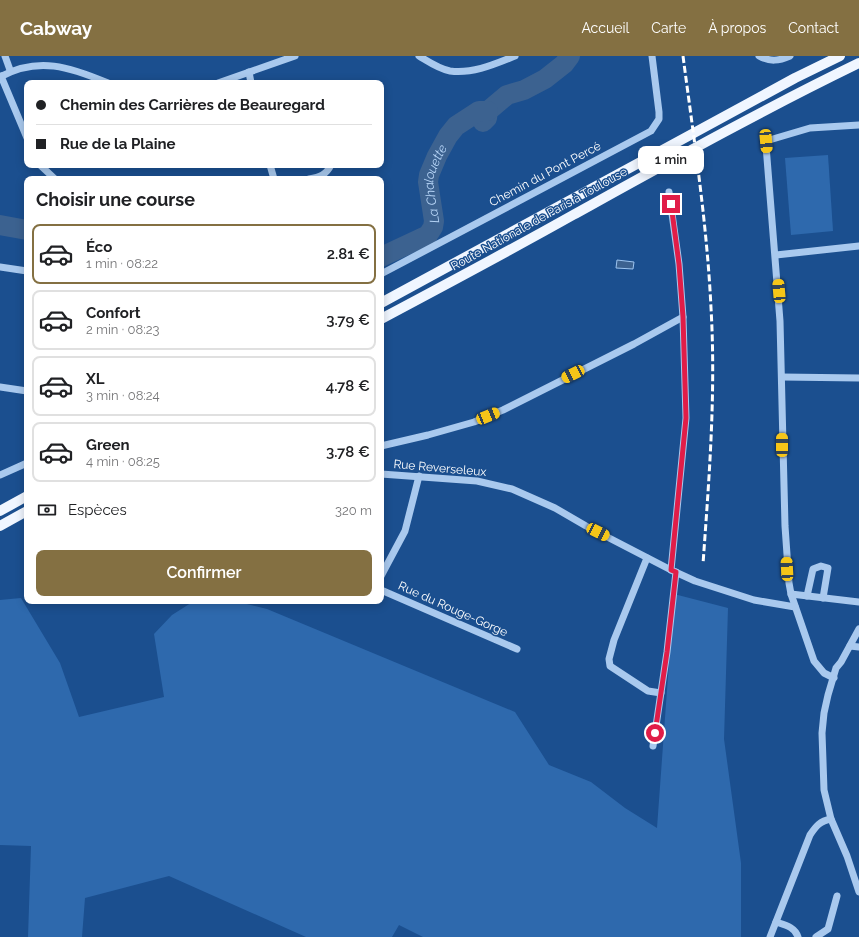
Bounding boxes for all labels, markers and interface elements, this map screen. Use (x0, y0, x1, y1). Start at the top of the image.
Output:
text: Cabway (20, 17, 92, 39)
text: Accueil (581, 20, 629, 36)
text: Carte (651, 20, 686, 36)
text: À propos (708, 20, 766, 36)
text: Contact (788, 20, 839, 36)
text: Chemin des Carrières de Beauregard (60, 96, 325, 114)
car (759, 129, 773, 153)
text: Rue de la Plaine (60, 135, 176, 153)
street label: Chemin du Pont Percé (487, 139, 603, 209)
water label: La Chalouette (421, 142, 450, 224)
callout: 1 min (638, 146, 704, 174)
text: 1 min (655, 152, 687, 167)
street label: Route Nationale de Paris à Toulouse (448, 165, 630, 273)
text: Choisir une course (36, 189, 195, 210)
route end (662, 195, 680, 213)
icon: car (38, 236, 74, 272)
text: Éco (86, 238, 112, 256)
text: 2.81 € (327, 245, 370, 263)
text: 1 min · 08:22 (86, 256, 158, 271)
car (772, 279, 786, 303)
icon: car (38, 302, 74, 338)
text: Confort (86, 304, 140, 322)
text: 3.79 € (326, 311, 370, 329)
text: 2 min · 08:23 (86, 322, 159, 337)
car (560, 363, 586, 385)
icon: car (38, 368, 74, 404)
text: XL (86, 370, 104, 388)
text: 4.78 € (326, 377, 370, 395)
text: 3 min · 08:24 (86, 388, 160, 403)
car (475, 406, 501, 426)
car (776, 433, 788, 457)
icon: car (38, 434, 74, 470)
text: Green (86, 436, 130, 454)
text: 3.78 € (326, 443, 370, 461)
text: 4 min · 08:25 (86, 454, 160, 469)
street label: Rue Reverseleux (393, 457, 487, 479)
icon: cash (36, 499, 58, 521)
text: Espèces (68, 501, 127, 519)
text: 320 m (335, 503, 372, 518)
car (585, 521, 611, 543)
button: Confirmer (36, 550, 372, 596)
car (780, 557, 794, 581)
street label: Rue du Rouge-Gorge (396, 579, 510, 639)
route start (646, 724, 664, 742)

